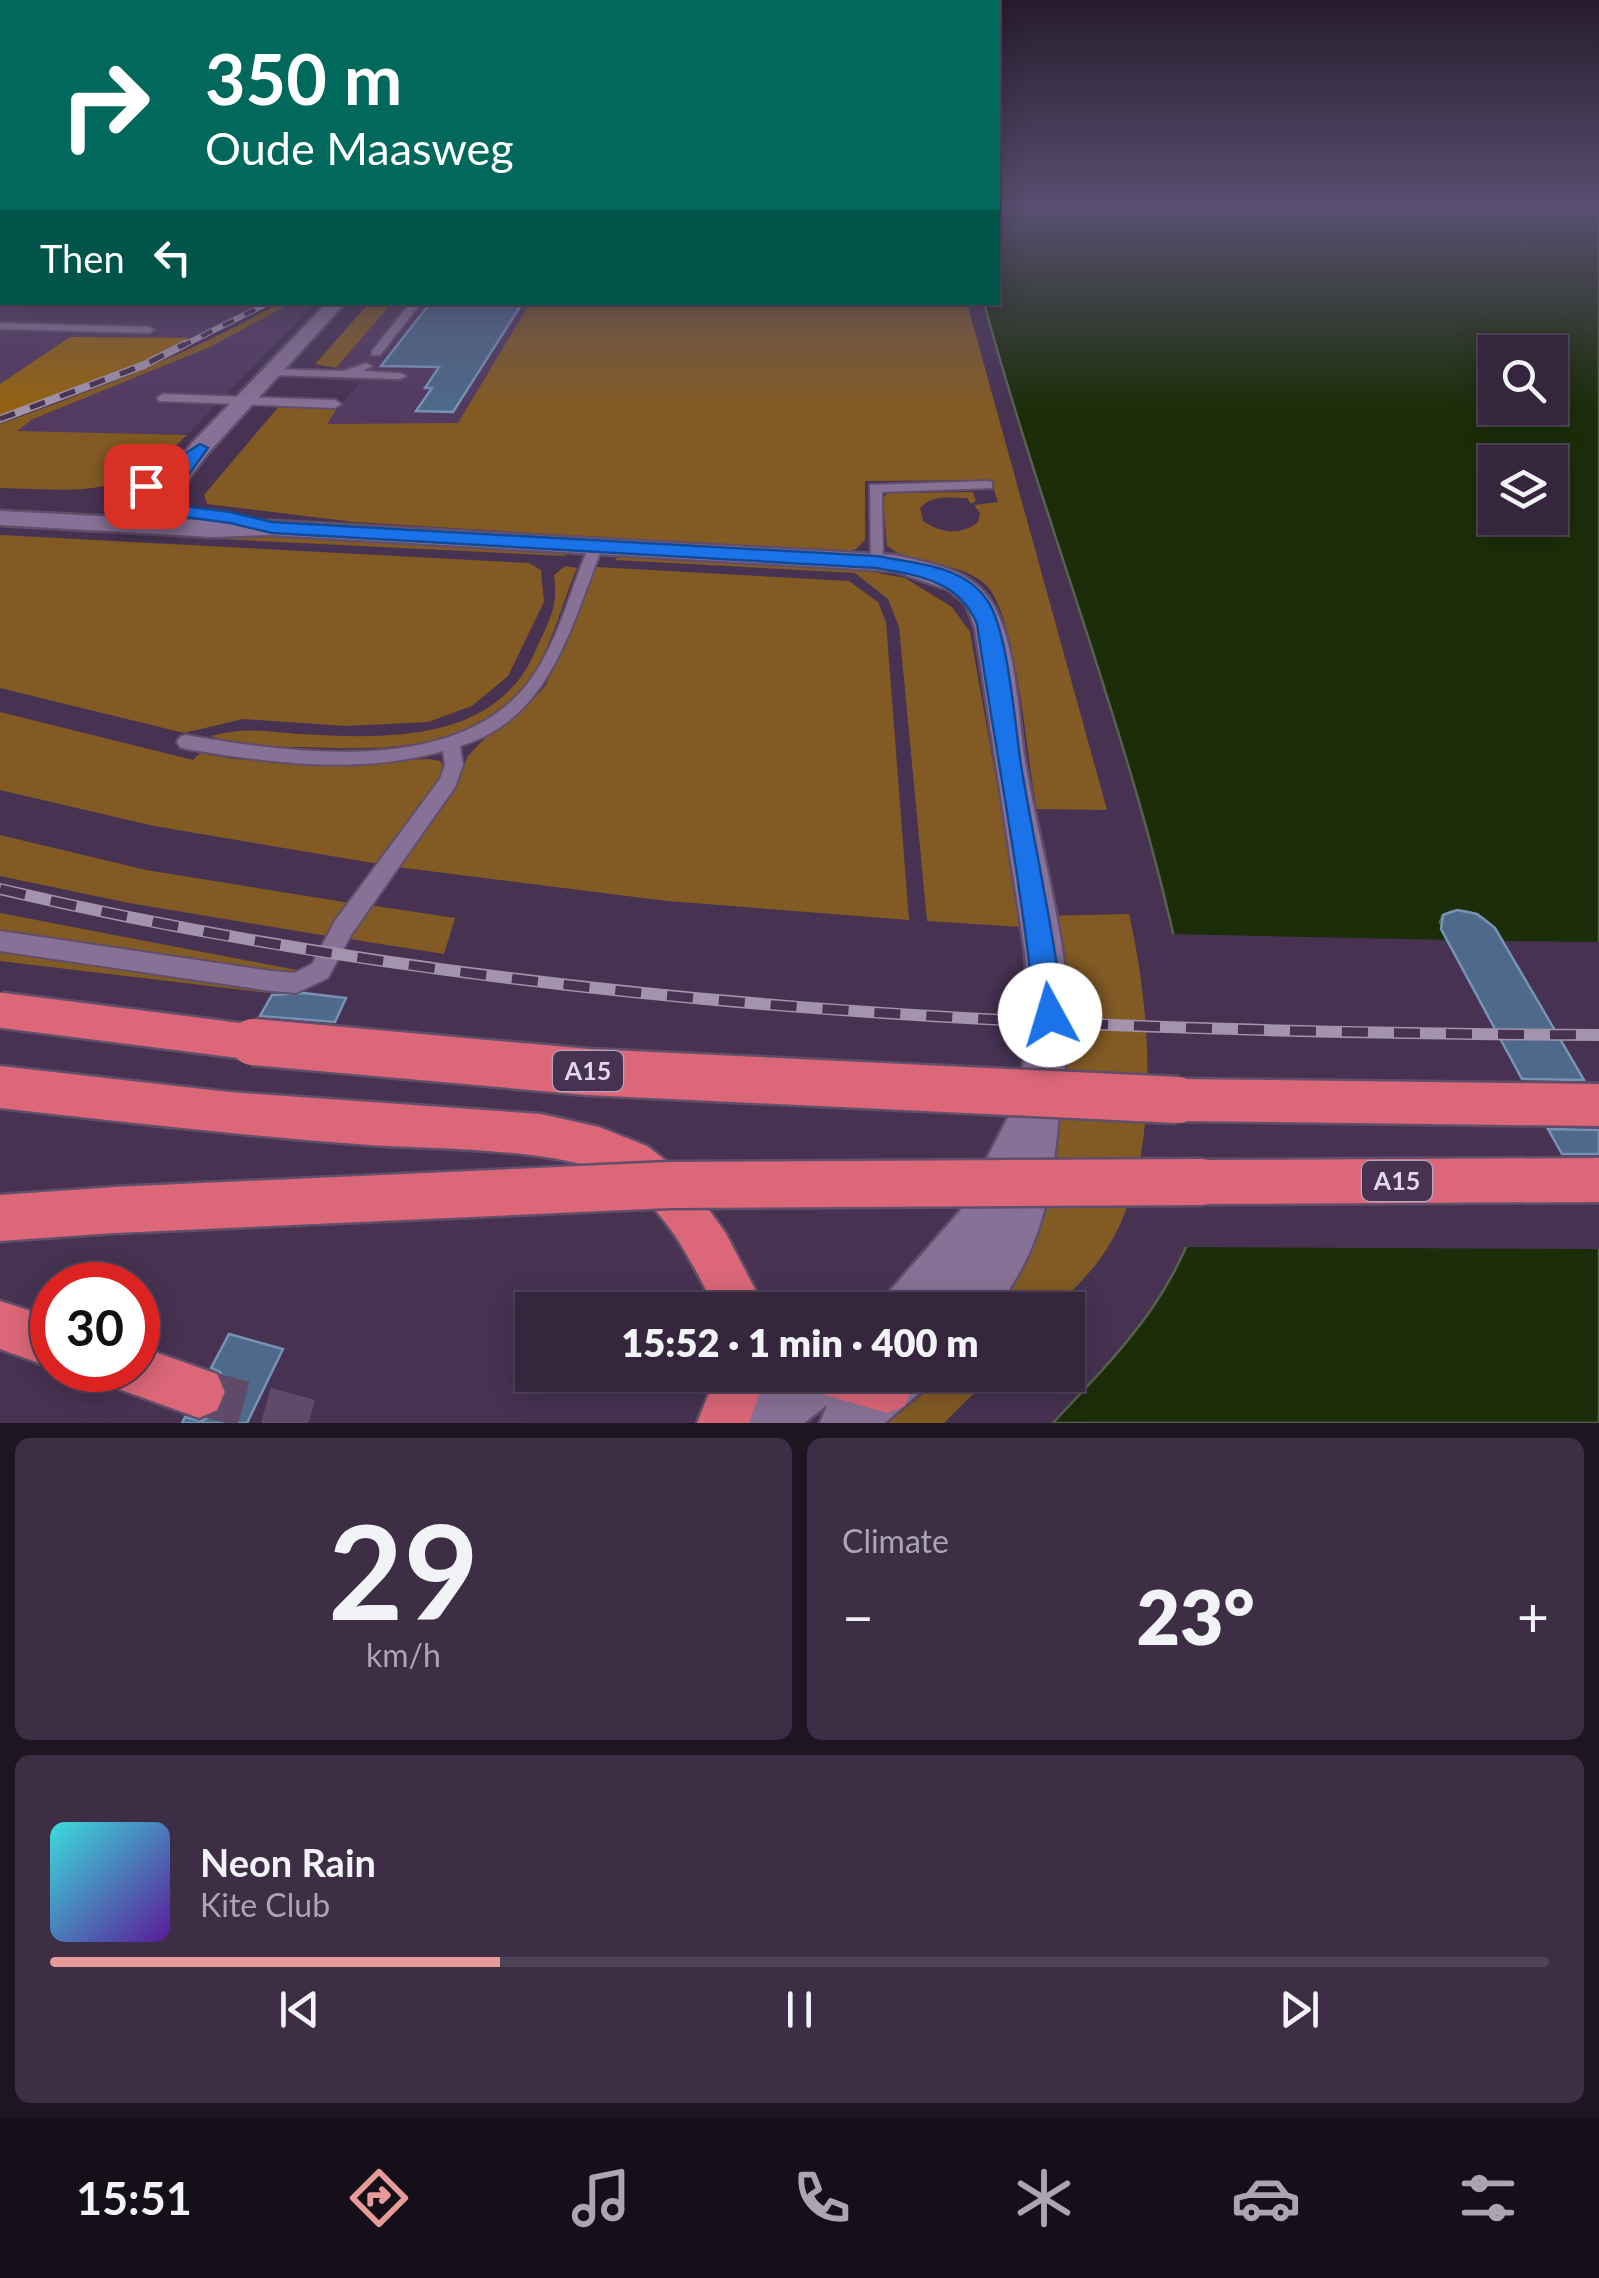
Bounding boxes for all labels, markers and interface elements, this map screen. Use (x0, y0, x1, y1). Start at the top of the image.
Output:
text: 350 m (205, 36, 402, 120)
icon: right (40, 40, 170, 170)
text: Oude Maasweg (205, 121, 514, 175)
icon: left (145, 230, 200, 285)
text: Then (40, 235, 125, 281)
map controls (1478, 335, 1568, 535)
button: search (1478, 335, 1568, 425)
pin (104, 444, 189, 529)
button: layers (1478, 445, 1568, 535)
icon: arrive (119, 459, 174, 514)
position arrow (998, 963, 1102, 1067)
road number: A15 (553, 1051, 623, 1091)
road number: A15 (1362, 1161, 1432, 1201)
speed limit sign: 30 (30, 1262, 160, 1392)
text: 15:52 · 1 min · 400 m (621, 1319, 979, 1365)
text: 29 (328, 1492, 479, 1648)
text: Climate (842, 1521, 949, 1560)
text: 23° (1136, 1571, 1255, 1661)
text: − (842, 1583, 874, 1649)
text: + (1517, 1583, 1549, 1649)
text: km/h (366, 1635, 441, 1674)
text: Neon Rain (200, 1839, 376, 1885)
text: Kite Club (200, 1885, 330, 1924)
icon: previous (272, 1982, 327, 2037)
icon: pause (772, 1982, 827, 2037)
icon: next (1272, 1982, 1327, 2037)
icon: directions (344, 2163, 414, 2233)
icon: music (566, 2163, 636, 2233)
icon: phone (787, 2163, 857, 2233)
icon: climate (1009, 2163, 1079, 2233)
icon: car (1231, 2163, 1301, 2233)
icon: filters (1453, 2163, 1523, 2233)
text: 15:51 (76, 2171, 192, 2225)

